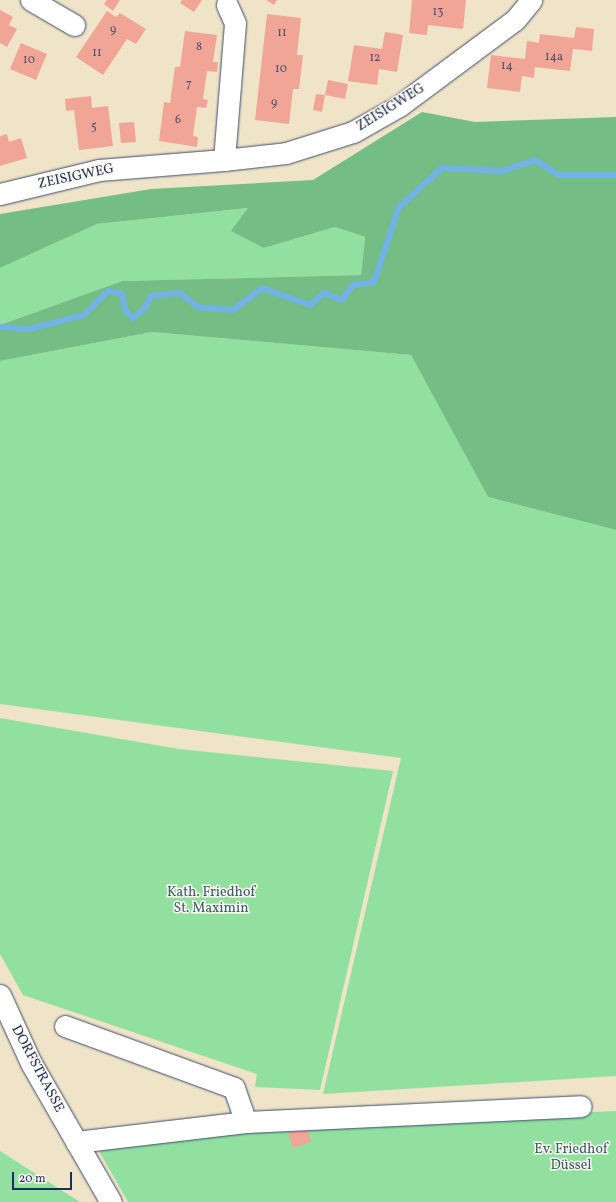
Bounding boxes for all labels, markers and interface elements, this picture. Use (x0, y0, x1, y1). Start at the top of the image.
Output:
house number: 13 (433, 6, 443, 20)
house number: 9 (110, 24, 116, 38)
house number: 11 (277, 27, 287, 41)
house number: 8 (196, 41, 202, 55)
house number: 11 (92, 47, 102, 61)
house number: 14a (545, 51, 563, 65)
house number: 12 (369, 52, 381, 66)
house number: 10 (23, 54, 35, 68)
house number: 14 (501, 60, 513, 74)
house number: 10 (275, 63, 287, 77)
house number: 7 (186, 78, 192, 92)
street label: ZEISIGWEG (354, 80, 428, 136)
house number: 9 (271, 97, 277, 111)
house number: 6 (175, 114, 181, 128)
house number: 5 (91, 121, 97, 135)
street label: ZEISIGWEG (36, 161, 116, 193)
park label: Kath. Friedhof St. Maximin (167, 885, 255, 918)
street label: DORFSTRASSE (7, 1023, 67, 1115)
park label: Ev. Friedhof Düssel (534, 1142, 608, 1174)
scale bar (14, 1164, 74, 1190)
text: 20 m (19, 1171, 46, 1187)

